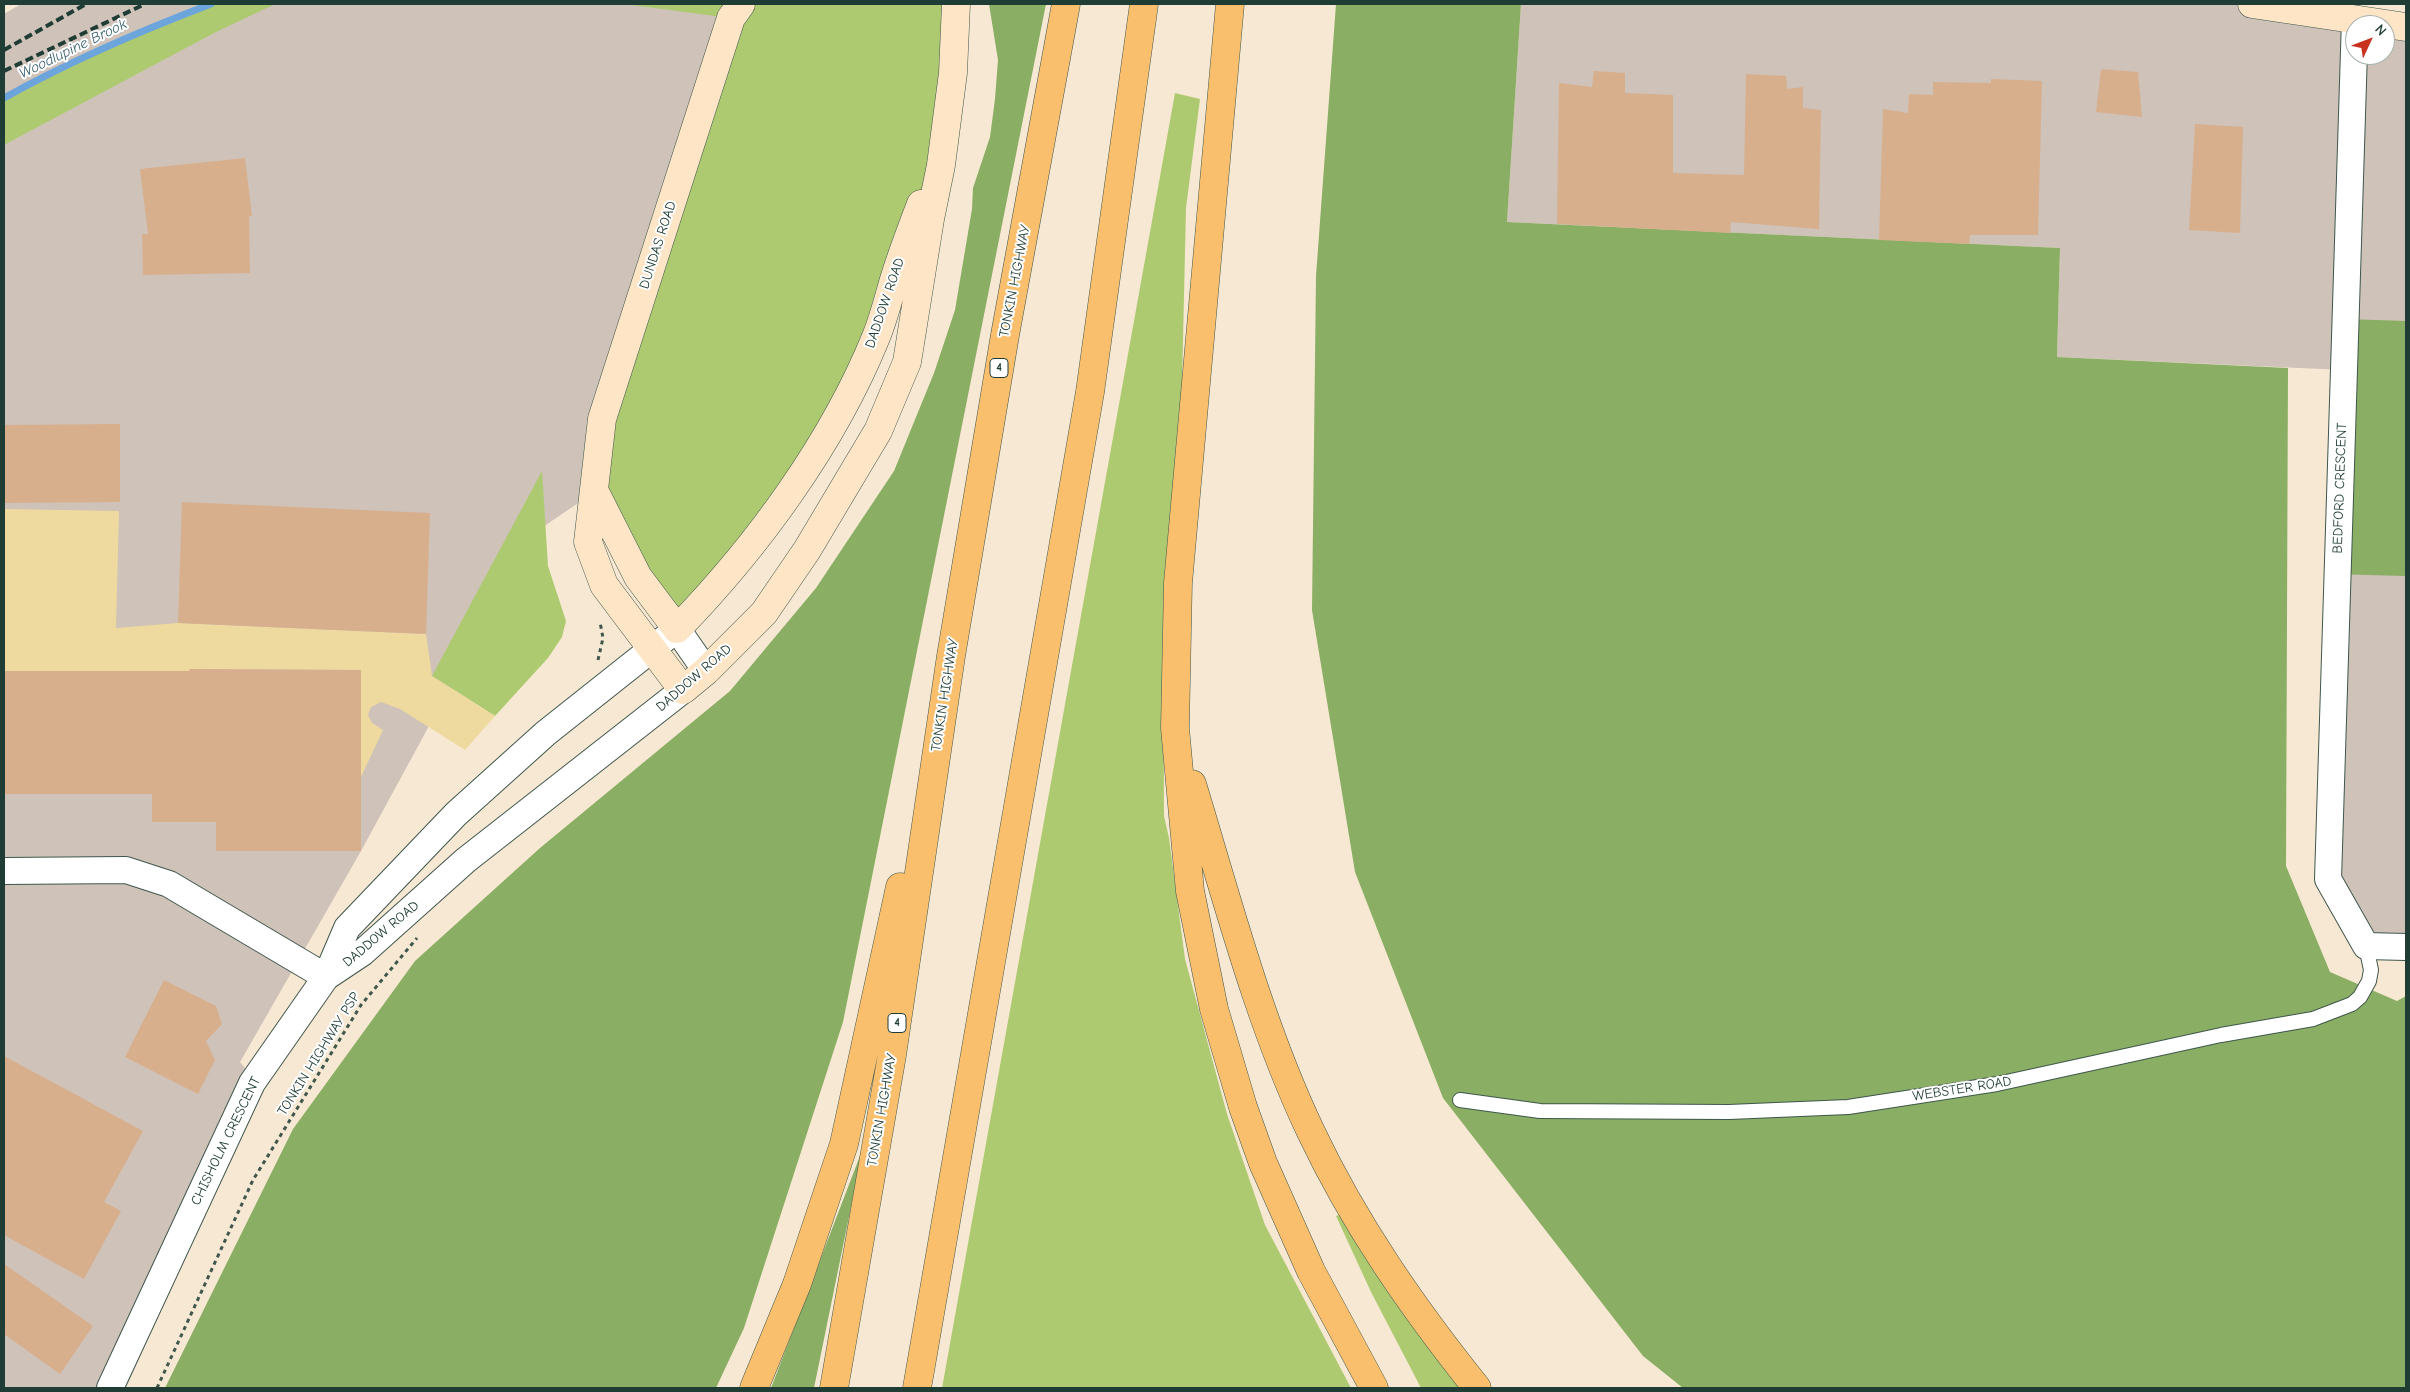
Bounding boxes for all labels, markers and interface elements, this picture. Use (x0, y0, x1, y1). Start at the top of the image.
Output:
water label: Woodlupine Brook (16, 15, 130, 83)
north arrow (2345, 15, 2395, 65)
text: N (2371, 21, 2390, 39)
street label: DUNDAS ROAD (636, 199, 680, 291)
street label: TONKIN HIGHWAY (996, 223, 1034, 339)
street label: DADDOW ROAD (862, 256, 908, 350)
road number: 4 (990, 358, 1008, 378)
street label: BEDFORD CRESCENT (2329, 422, 2351, 554)
street label: TONKIN HIGHWAY (928, 637, 962, 753)
street label: DADDOW ROAD (653, 641, 735, 715)
street label: DADDOW ROAD (339, 897, 423, 971)
street label: TONKIN HIGHWAY PSP (274, 989, 364, 1119)
road number: 4 (888, 1014, 906, 1032)
street label: TONKIN HIGHWAY (864, 1052, 900, 1168)
street label: WEBSTER ROAD (1911, 1073, 2013, 1105)
street label: CHISHOLM CRESCENT (188, 1074, 264, 1208)

